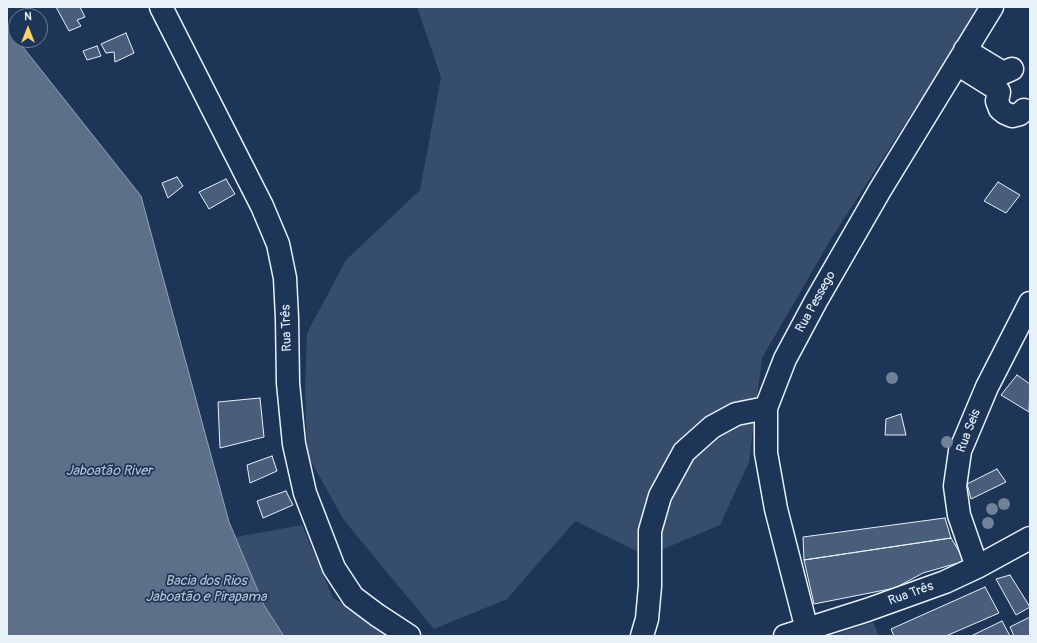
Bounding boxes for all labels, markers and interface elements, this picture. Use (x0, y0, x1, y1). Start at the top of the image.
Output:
north arrow (8, 8, 48, 48)
text: N (24, 10, 32, 23)
street label: Rua Pessego (793, 268, 839, 336)
street label: Rua Três (278, 304, 296, 352)
street label: Rua Seis (954, 407, 984, 455)
water label: Jaboatão River (66, 463, 152, 479)
water label: Bacia dos Rios Jaboatão e Pirapama (146, 573, 266, 606)
street label: Rua Três (886, 579, 936, 609)

